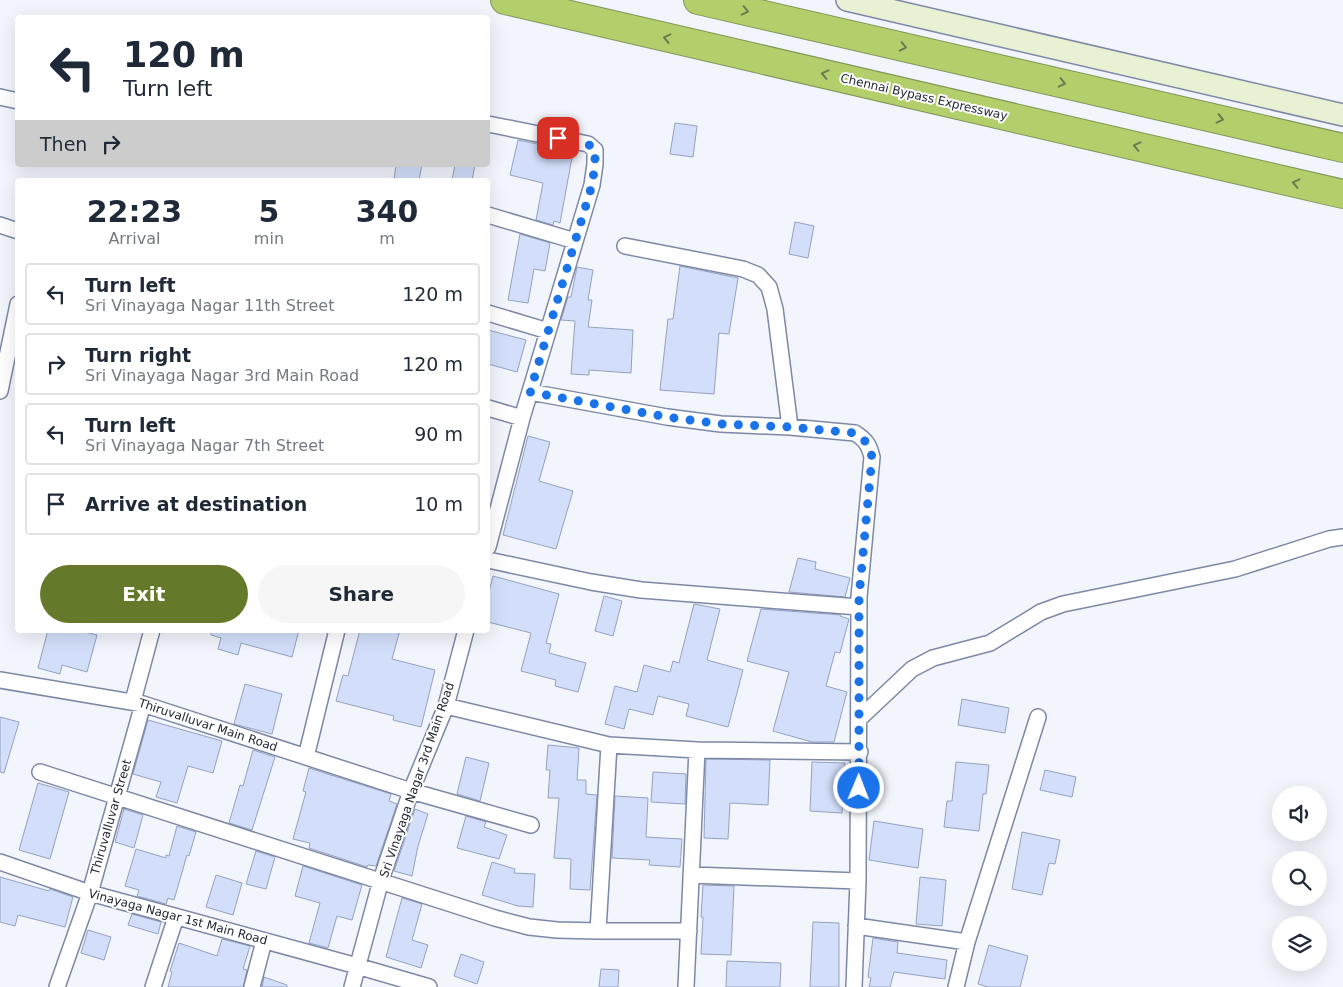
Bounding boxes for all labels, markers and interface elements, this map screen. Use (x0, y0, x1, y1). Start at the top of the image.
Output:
one-way arrow (741, 5, 750, 16)
one-way arrow (663, 33, 672, 44)
icon: left (40, 35, 105, 100)
text: 120 m (123, 35, 245, 75)
one-way arrow (899, 41, 908, 52)
one-way arrow (821, 69, 830, 80)
street label: Chennai Bypass Expressway (839, 71, 1009, 123)
text: Turn left (123, 76, 212, 101)
one-way arrow (1057, 77, 1066, 88)
one-way arrow (1216, 114, 1225, 124)
pin (537, 117, 579, 159)
icon: arrive (544, 124, 572, 152)
icon: right (97, 130, 125, 158)
text: Then (40, 133, 87, 155)
one-way arrow (1133, 141, 1142, 152)
one-way arrow (1291, 178, 1300, 189)
text: 22:23 (87, 194, 182, 229)
text: 5 (258, 194, 279, 229)
text: 340 (356, 194, 418, 229)
text: Arrival (108, 229, 160, 248)
text: min (254, 229, 284, 248)
text: m (379, 229, 395, 248)
text: Turn left (85, 274, 176, 296)
icon: left (42, 280, 70, 308)
text: 120 m (402, 283, 463, 305)
text: Sri Vinayaga Nagar 11th Street (85, 296, 334, 315)
text: Turn right (85, 344, 191, 366)
icon: right (42, 350, 70, 378)
text: 120 m (402, 353, 463, 375)
text: Sri Vinayaga Nagar 3rd Main Road (85, 366, 359, 385)
text: Turn left (85, 414, 176, 436)
icon: left (42, 420, 70, 448)
text: 90 m (414, 423, 463, 445)
text: Sri Vinayaga Nagar 7th Street (85, 436, 324, 455)
icon: arrive (42, 490, 70, 518)
text: Arrive at destination (85, 493, 307, 515)
text: 10 m (414, 493, 463, 515)
button: Exit (40, 565, 248, 623)
button: Share (258, 565, 465, 623)
street label: Sri Vinayaga Nagar 3rd Main Road (377, 681, 457, 879)
street label: Thiruvalluvar Main Road (136, 696, 279, 754)
street label: Thiruvalluvar Street (88, 757, 134, 877)
position arrow (832, 761, 884, 813)
map controls (1272, 786, 1327, 971)
button: sound (1272, 786, 1327, 841)
button: search (1272, 851, 1327, 906)
street label: Vinayaga Nagar 1st Main Road (87, 886, 269, 948)
button: layers (1272, 916, 1327, 971)

